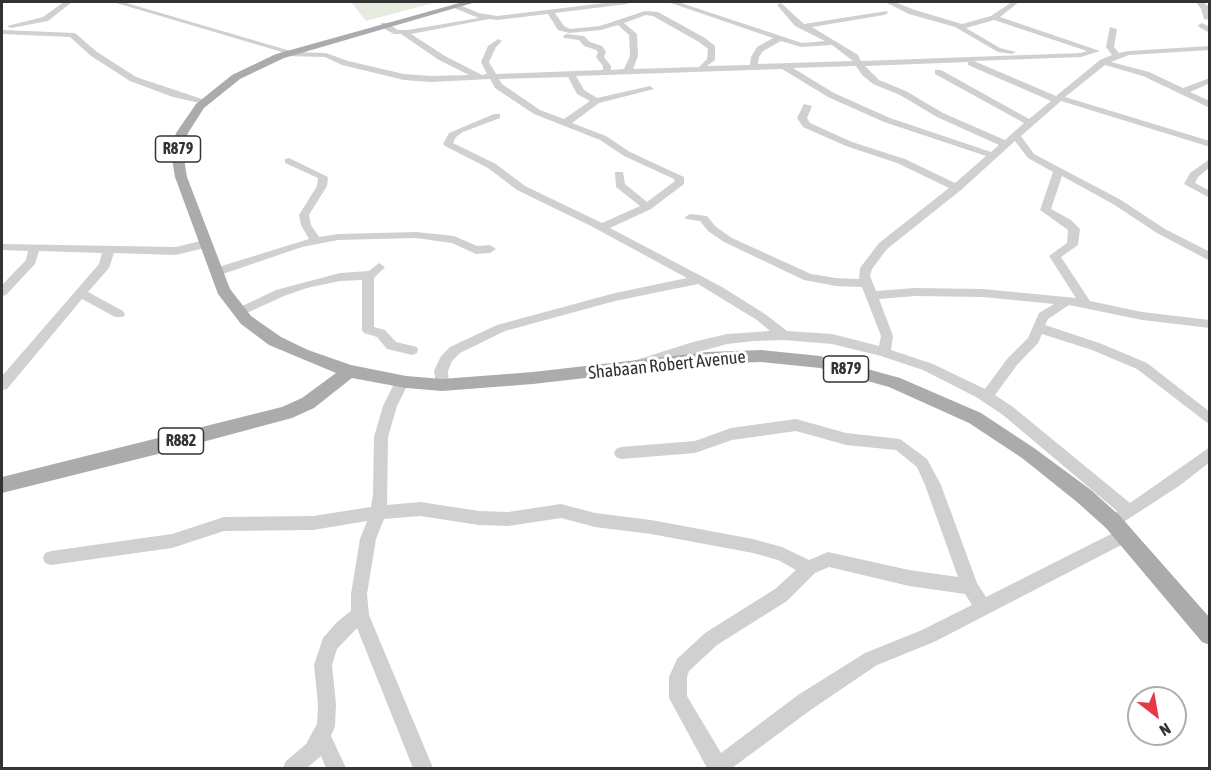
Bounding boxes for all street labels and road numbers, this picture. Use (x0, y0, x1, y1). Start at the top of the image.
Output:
road number: R879 (156, 136, 201, 162)
street label: Shabaan Robert Avenue (587, 346, 747, 384)
road number: R879 (824, 356, 868, 382)
road number: R882 (158, 428, 204, 454)

